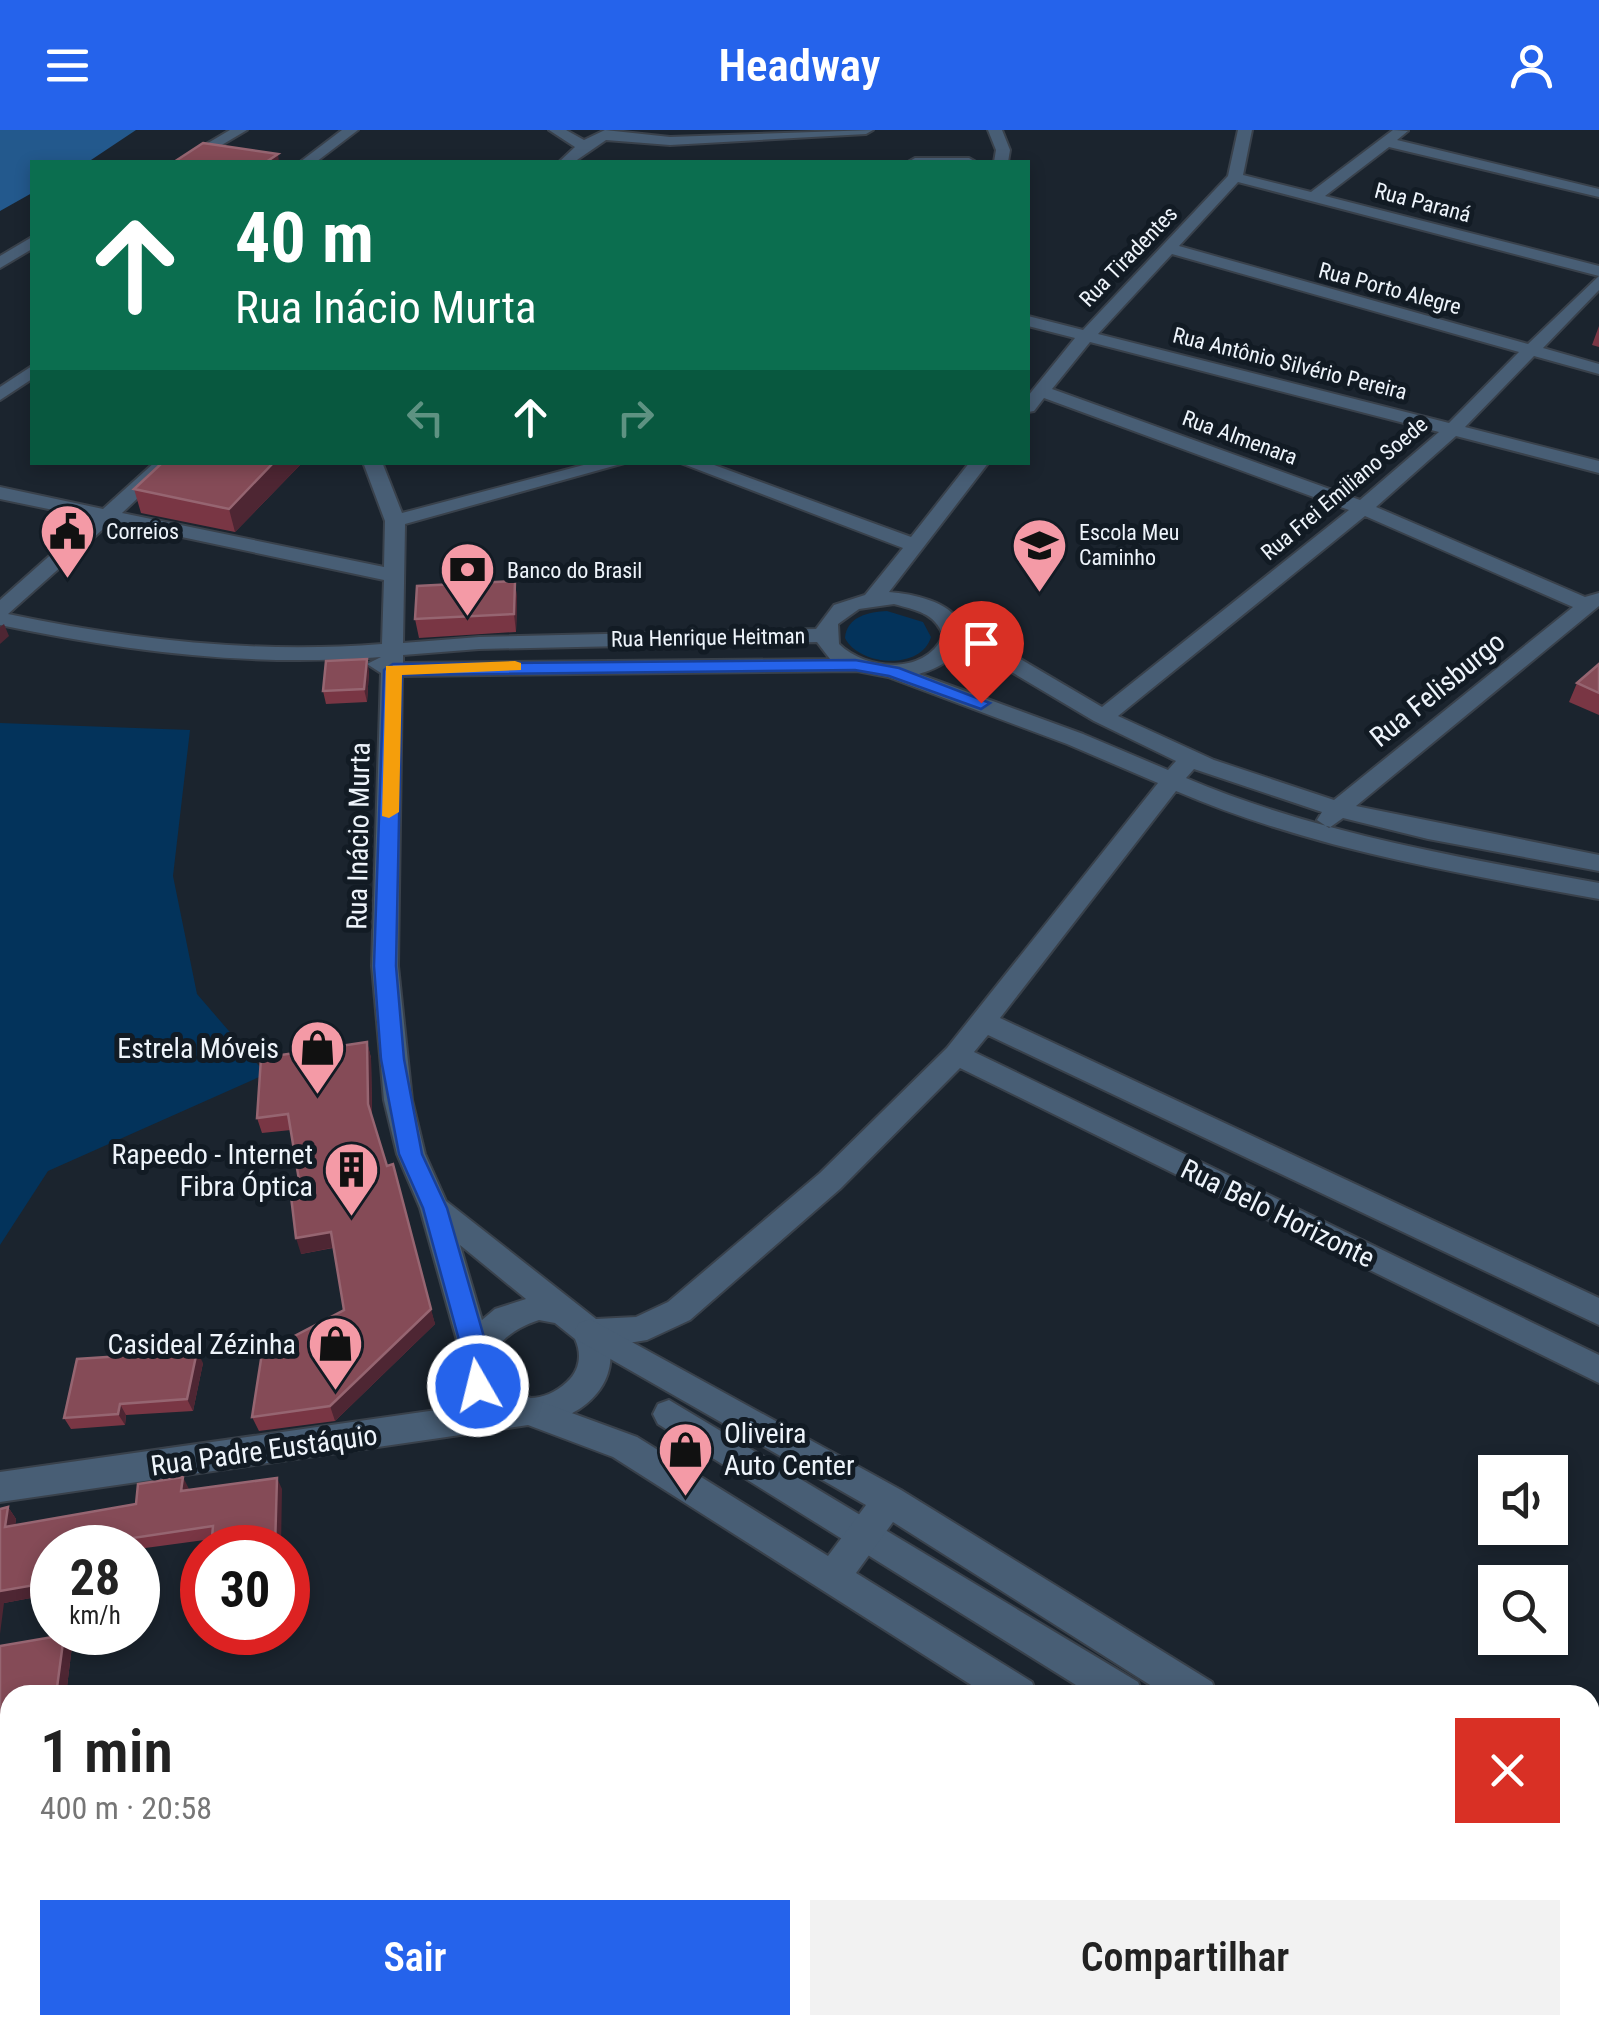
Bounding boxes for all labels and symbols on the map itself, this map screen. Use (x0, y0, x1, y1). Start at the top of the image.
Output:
street label: Rua Paraná (1372, 178, 1474, 227)
street label: Rua Tiradentes (1074, 201, 1182, 312)
street label: Rua Porto Alegre (1316, 257, 1464, 319)
street label: Rua Antônio Silvério Pereira (1170, 322, 1410, 405)
street label: Rua Almenara (1179, 405, 1301, 470)
street label: Rua Frei Emiliano Soede (1256, 412, 1432, 565)
public building icon: Correios (37, 501, 97, 580)
school or university icon: Escola Meu Caminho (1010, 515, 1070, 594)
place label: Correios (106, 519, 179, 544)
place label: Escola Meu Caminho (1079, 520, 1179, 570)
bank icon: Banco do Brasil (438, 540, 498, 619)
place label: Banco do Brasil (507, 558, 642, 583)
pin (939, 601, 1024, 704)
street label: Rua Henrique Heitman (611, 623, 805, 652)
street label: Rua Felisburgo (1363, 625, 1511, 754)
street label: Rua Inácio Murta (340, 742, 377, 930)
shop icon: Estrela Móveis (288, 1018, 348, 1097)
place label: Estrela Móveis (117, 1032, 279, 1065)
place label: Rapeedo - Internet Fibra Óptica (111, 1138, 313, 1203)
building icon: Rapeedo - Internet Fibra Óptica (322, 1140, 382, 1219)
street label: Rua Belo Horizonte (1176, 1152, 1380, 1275)
shop icon: Casideal Zézinha (305, 1314, 365, 1393)
place label: Casideal Zézinha (108, 1328, 296, 1361)
position arrow (426, 1334, 530, 1438)
place label: Oliveira Auto Center (724, 1417, 855, 1482)
street label: Rua Padre Eustáquio (149, 1418, 379, 1483)
shop icon: Oliveira Auto Center (655, 1419, 715, 1498)
speed limit sign: 30 (180, 1525, 310, 1655)

